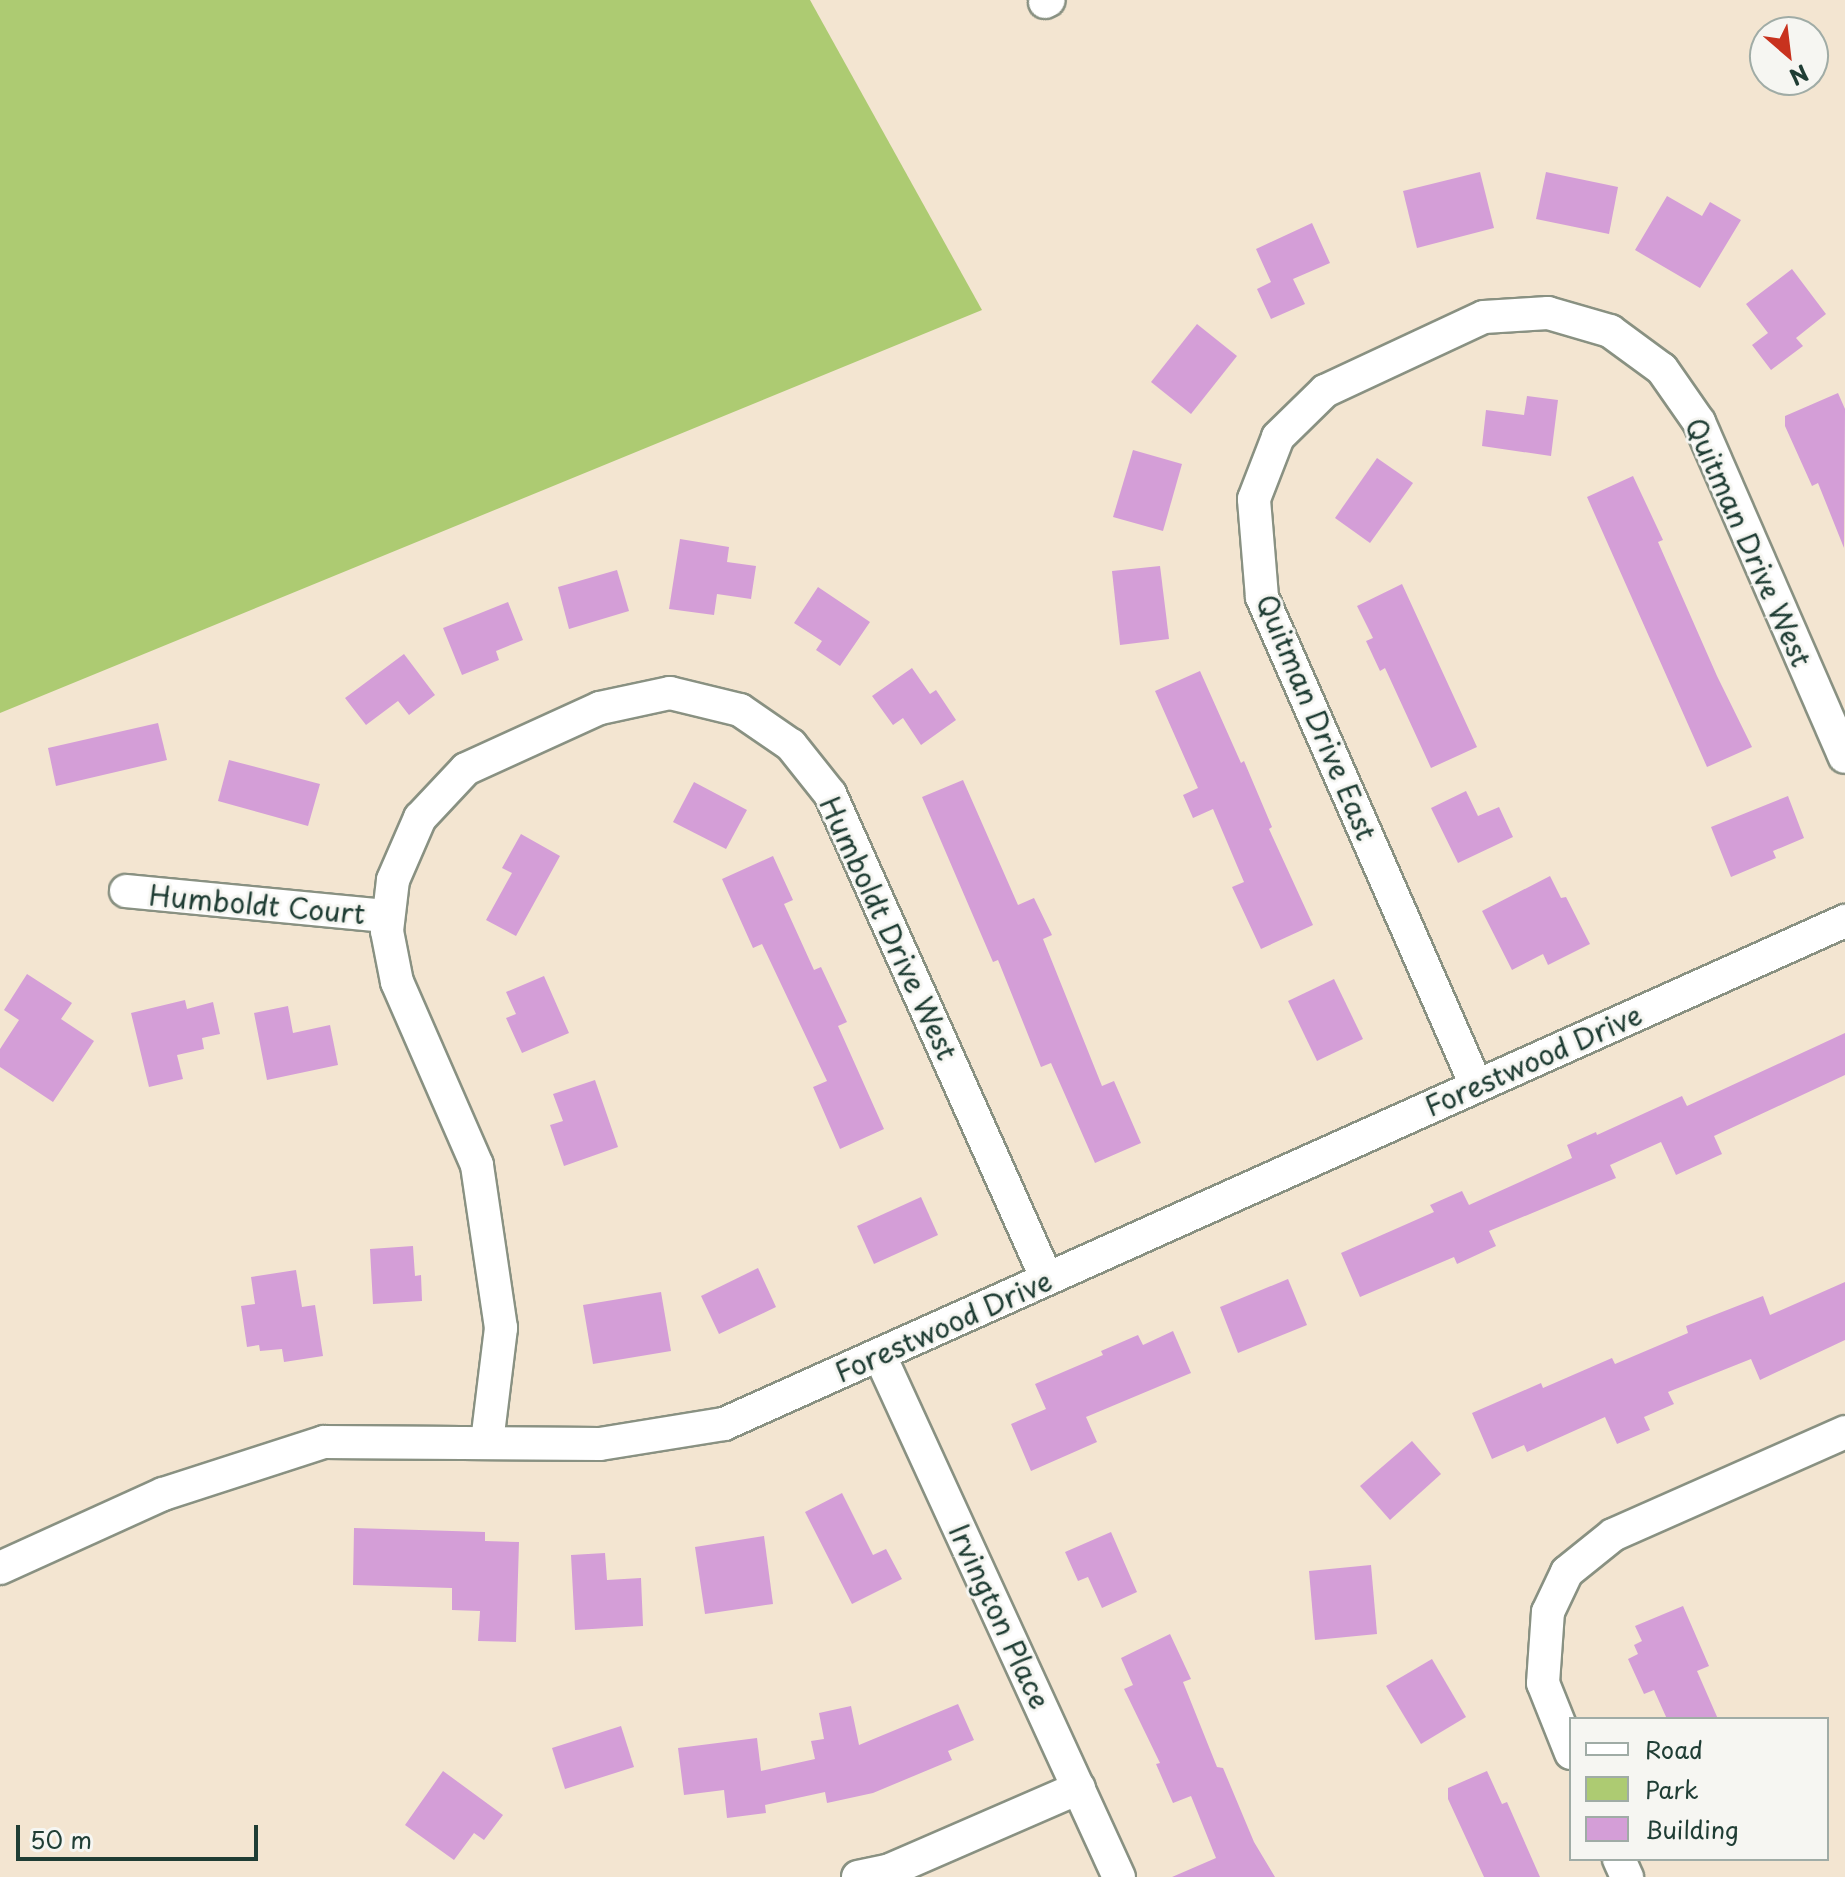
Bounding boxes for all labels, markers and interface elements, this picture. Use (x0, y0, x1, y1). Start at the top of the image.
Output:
north arrow (1749, 16, 1829, 96)
text: N (1784, 57, 1815, 95)
street label: Quitman Drive West (1678, 411, 1820, 673)
street label: Quitman Drive East (1250, 589, 1384, 845)
street label: Humboldt Drive West (813, 791, 965, 1065)
street label: Humboldt Court (147, 878, 367, 930)
street label: Forestwood Drive (1419, 997, 1647, 1123)
street label: Forestwood Drive (829, 1263, 1057, 1389)
street label: Irvington Place (943, 1518, 1057, 1714)
legend (1569, 1717, 1829, 1861)
text: Road (1645, 1731, 1703, 1767)
text: Park (1645, 1771, 1699, 1807)
scale bar (20, 1809, 262, 1859)
text: Building (1645, 1811, 1739, 1847)
text: 50 m (30, 1821, 92, 1857)

